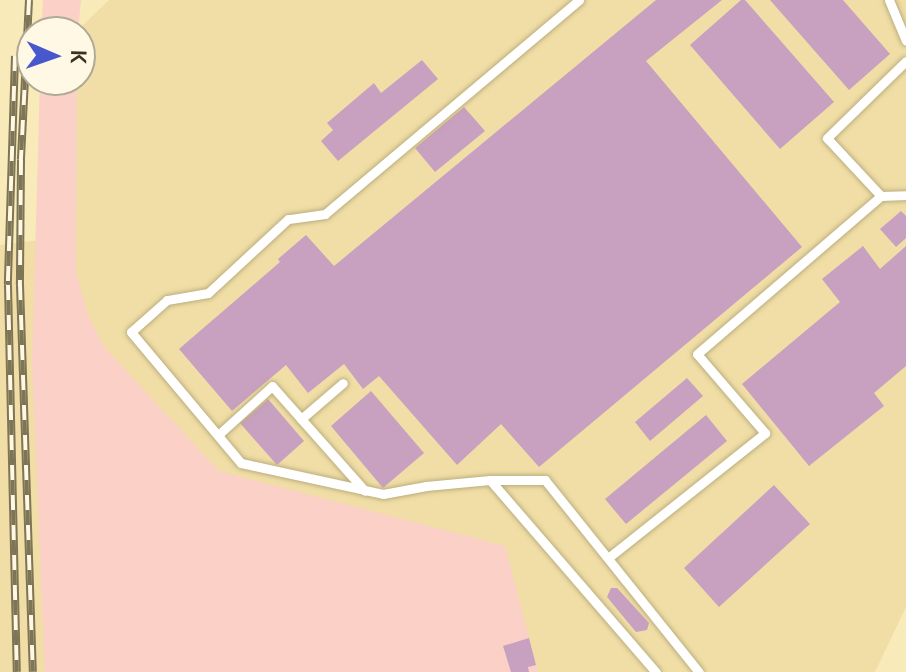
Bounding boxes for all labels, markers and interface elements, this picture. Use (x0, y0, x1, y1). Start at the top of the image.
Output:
north arrow (16, 16, 96, 96)
text: K (65, 49, 92, 64)

